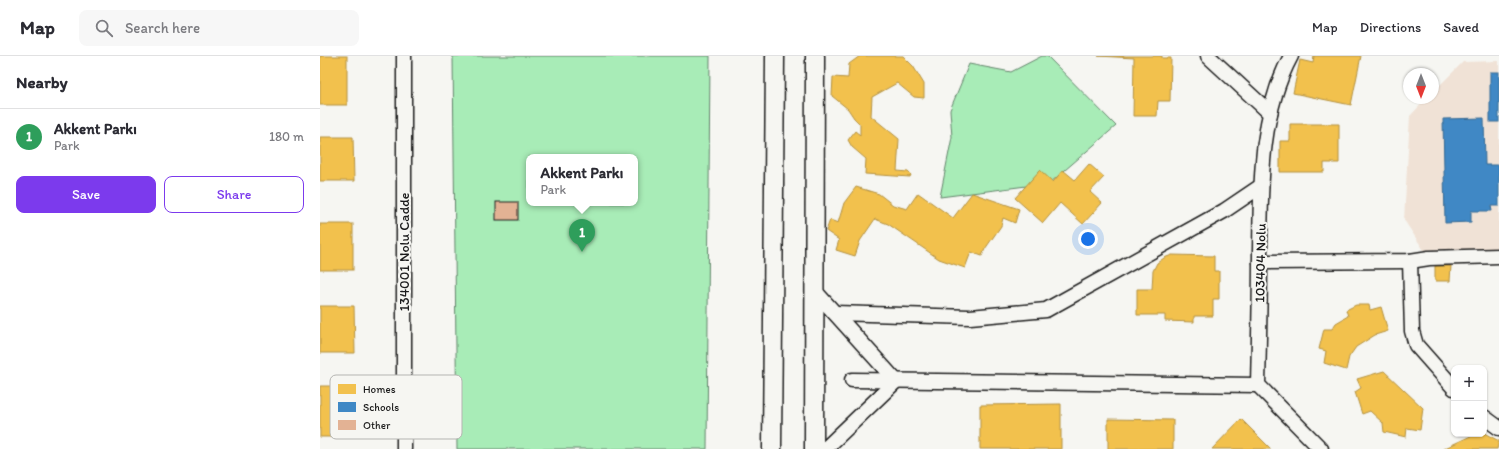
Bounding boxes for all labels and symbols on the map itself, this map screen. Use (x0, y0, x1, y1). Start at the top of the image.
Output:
north arrow (1403, 68, 1439, 104)
street label: 134001 Nolu Cadde (396, 192, 413, 311)
pin: 1 (569, 219, 595, 252)
street label: 103404 Nolu (1251, 223, 1270, 303)
your location (1078, 229, 1098, 249)
legend (330, 375, 462, 439)
text: Homes (363, 383, 396, 396)
text: Schools (363, 401, 399, 414)
text: Other (363, 419, 391, 432)

